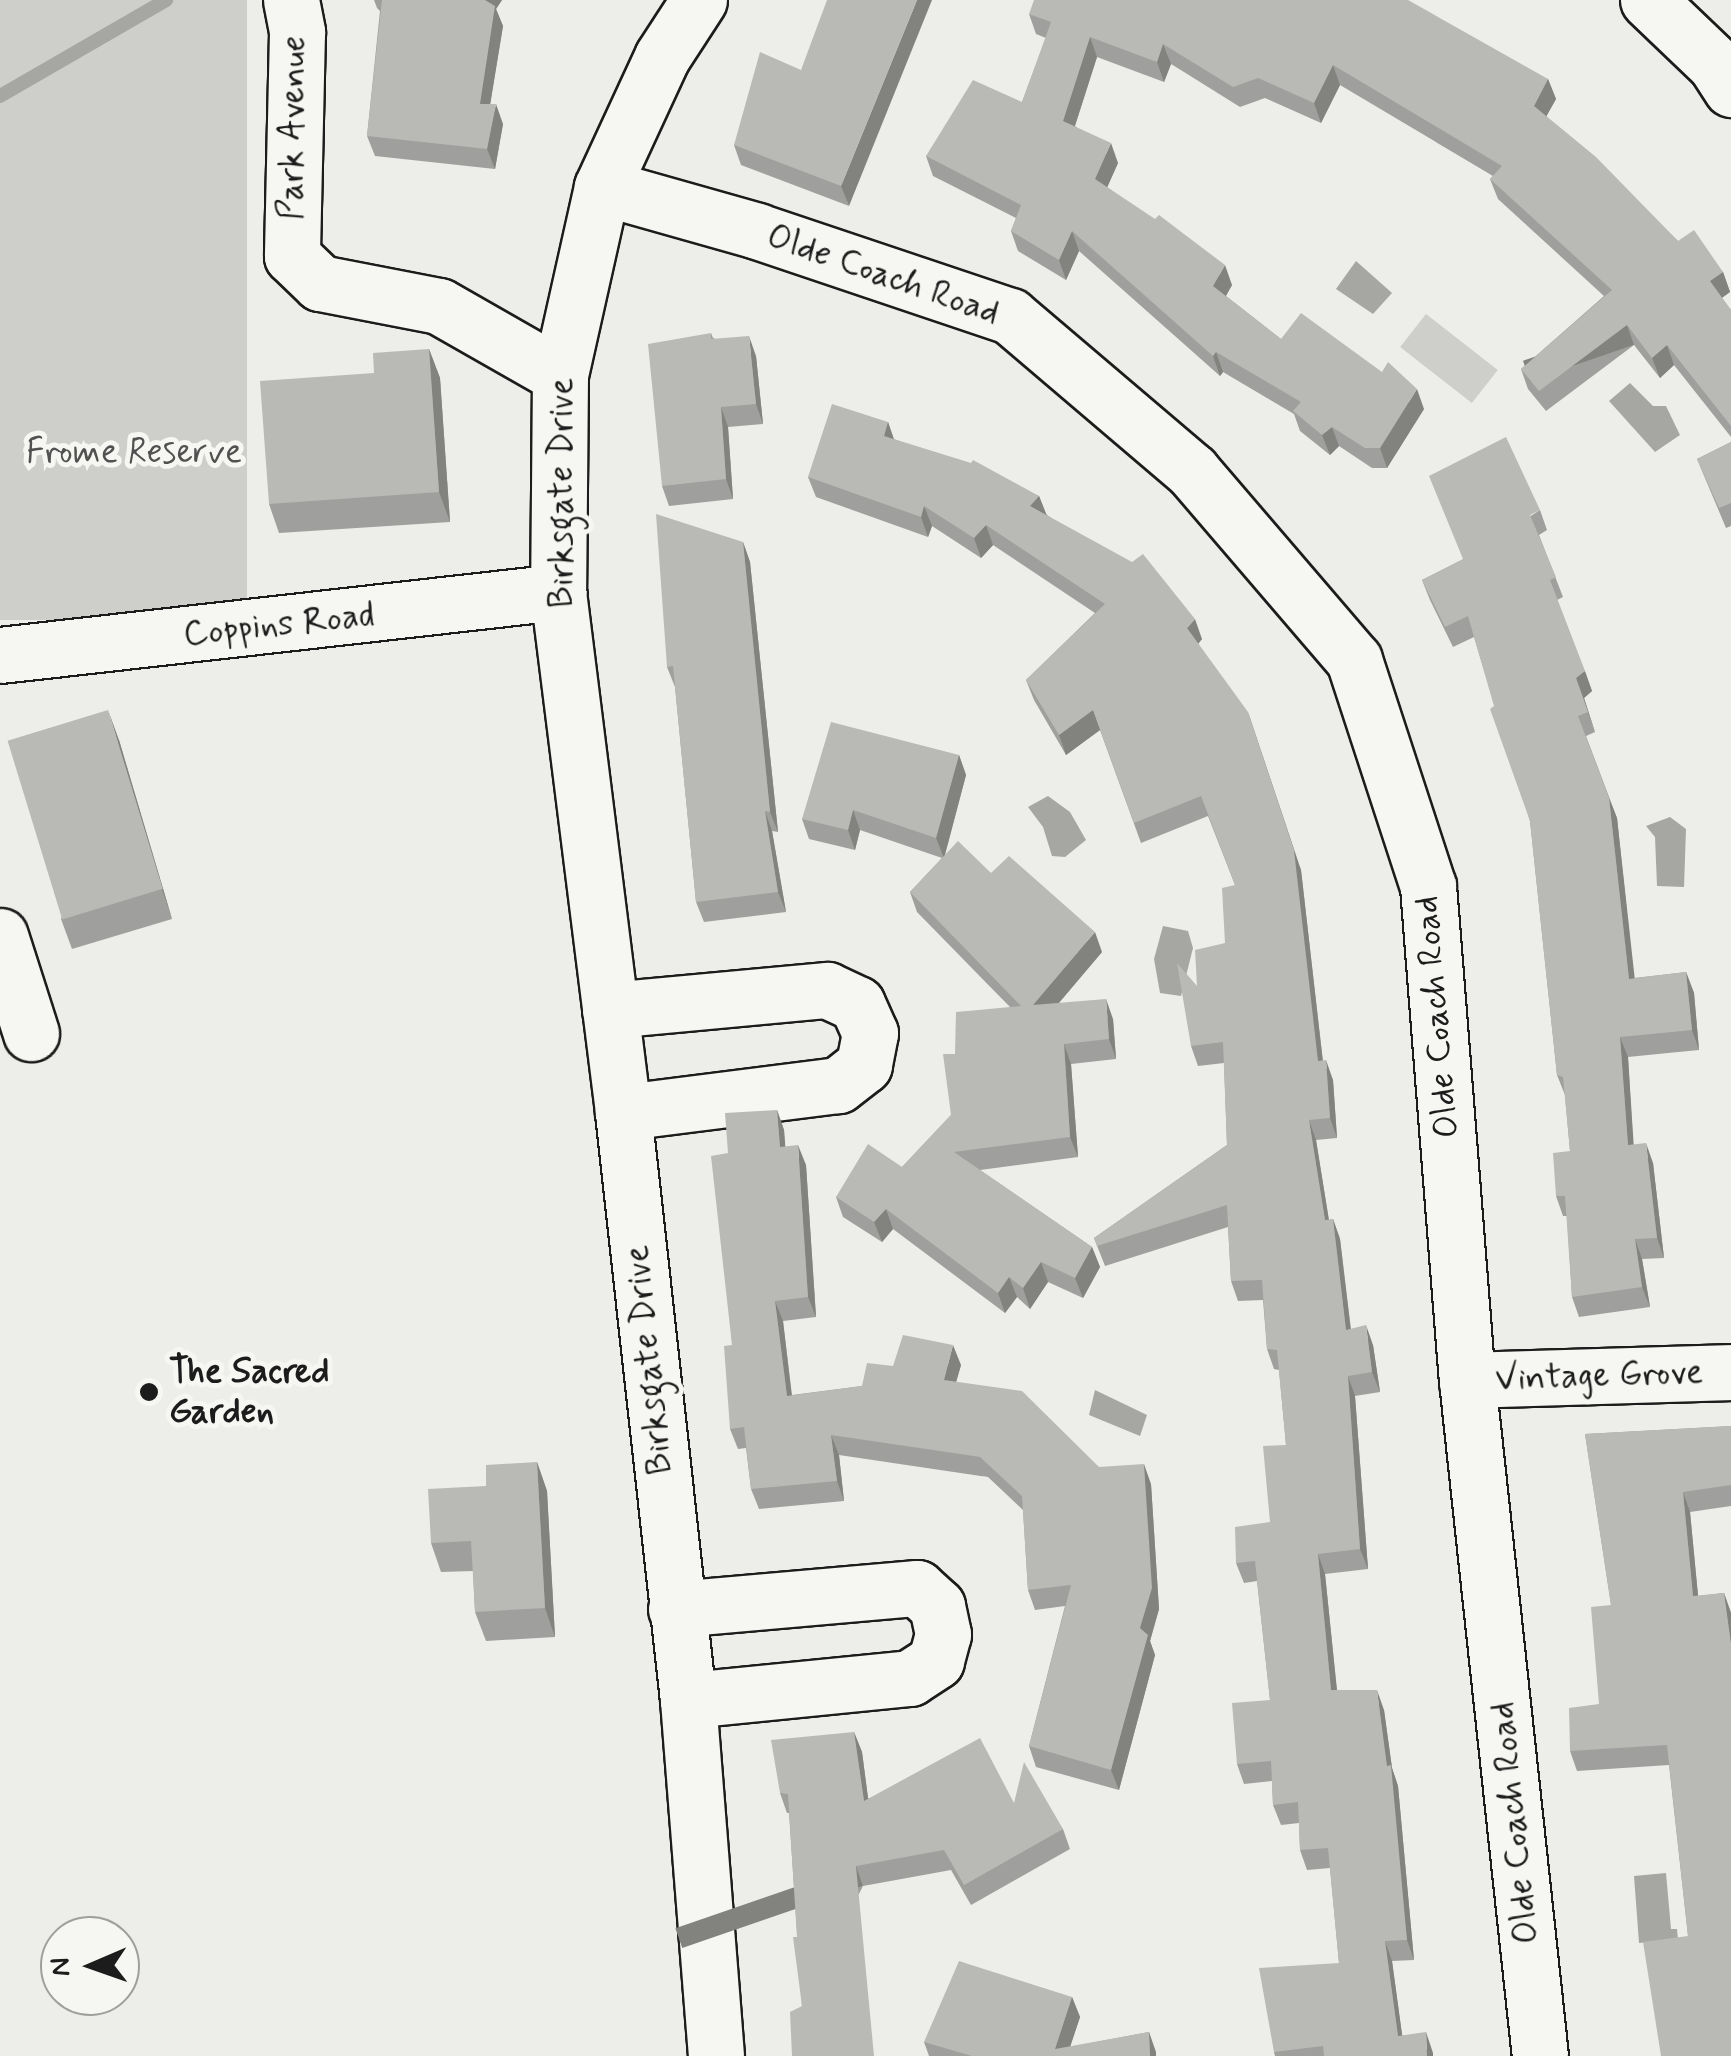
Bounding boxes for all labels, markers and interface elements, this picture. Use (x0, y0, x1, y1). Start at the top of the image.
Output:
street label: Park Avenue (270, 33, 316, 223)
street label: Olde Coach Road (760, 215, 1006, 335)
street label: Birksgate Drive (541, 378, 583, 608)
park label: Frome Reserve (25, 431, 243, 473)
street label: Coppins Road (182, 594, 376, 656)
street label: Olde Coach Road (1405, 893, 1469, 1141)
street label: Birksgate Drive (616, 1244, 682, 1476)
place label: The Sacred Garden (169, 1351, 333, 1433)
street label: Vintage Grove (1494, 1351, 1704, 1401)
marker: The Sacred Garden (138, 1381, 160, 1403)
street label: Olde Coach Road (1481, 1699, 1549, 1947)
north arrow (40, 1916, 140, 2016)
text: N (43, 1957, 80, 1977)

